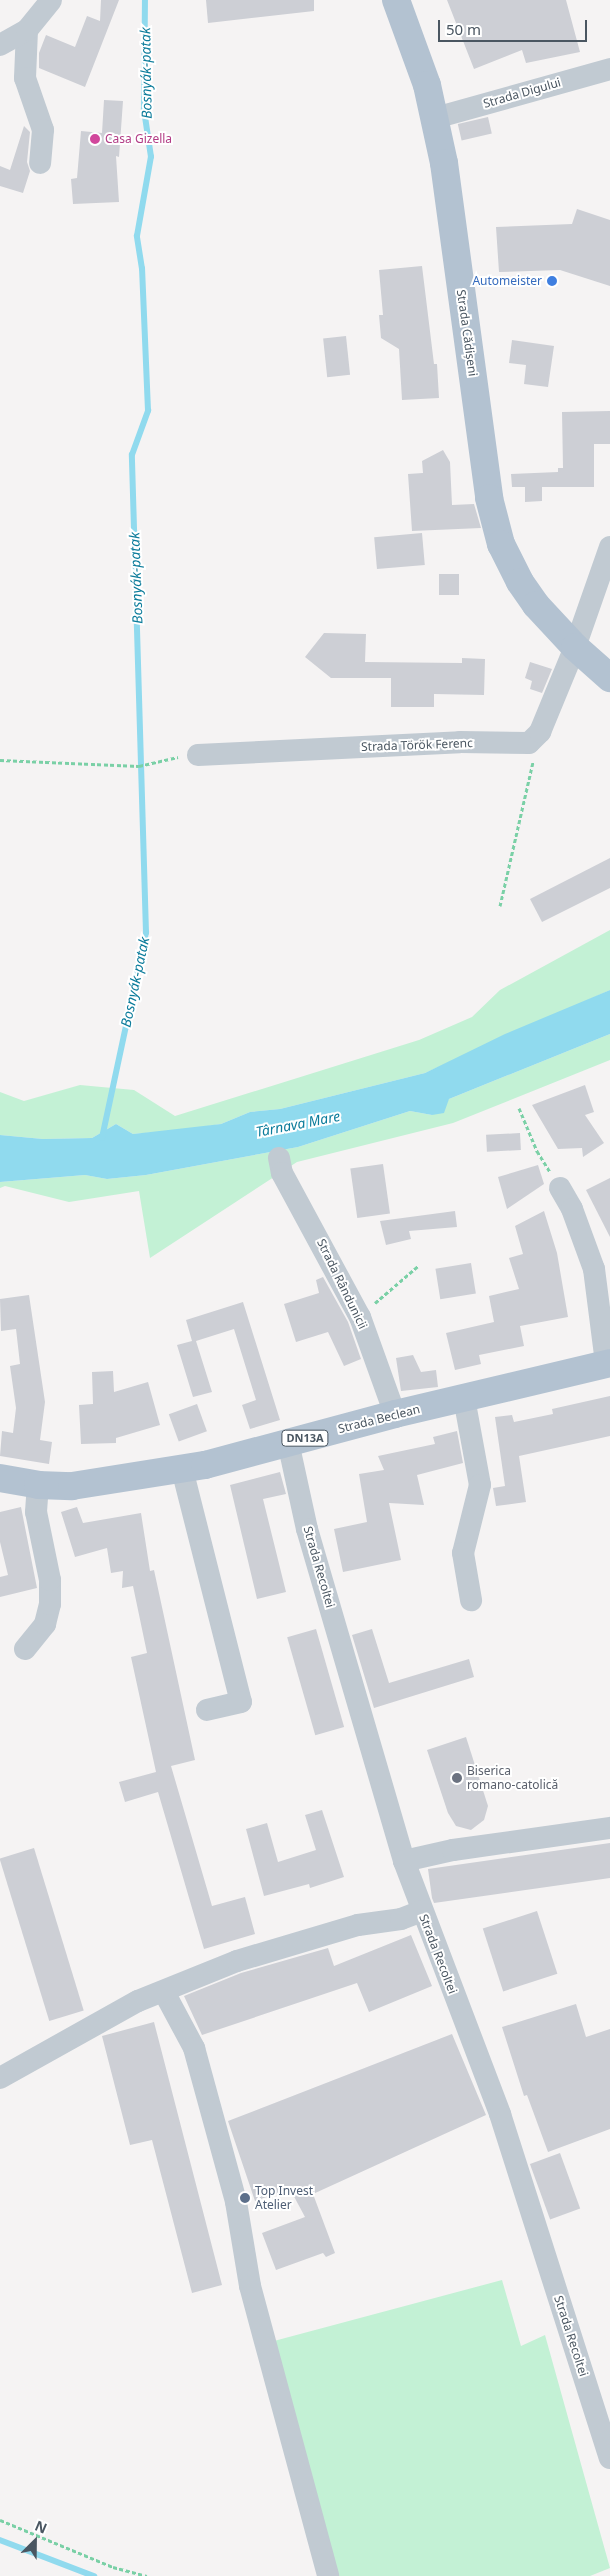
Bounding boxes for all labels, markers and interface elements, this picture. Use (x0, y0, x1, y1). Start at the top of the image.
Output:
scale bar (440, 10, 589, 42)
text: 50 m (446, 19, 481, 39)
water label: Bosnyák-patak (137, 27, 155, 119)
street label: Strada Digului (482, 75, 562, 111)
place label: Casa Gizella (105, 132, 172, 146)
marker: Casa Gizella (89, 133, 101, 145)
place label: Automeister (472, 274, 542, 288)
marker: Automeister (546, 275, 558, 287)
street label: Strada Cădișeni (454, 289, 480, 377)
water label: Bosnyák-patak (126, 532, 146, 624)
street label: Strada Török Ferenc (361, 736, 473, 754)
water label: Bosnyák-patak (117, 935, 153, 1029)
water label: Târnava Mare (254, 1108, 342, 1140)
street label: Strada Rândunicii (314, 1237, 370, 1331)
street label: Strada Beclean (337, 1402, 421, 1436)
road number: DN13A (281, 1430, 329, 1446)
street label: Strada Recoltei (300, 1525, 338, 1609)
place label: Biserica romano-catolică (467, 1764, 558, 1792)
marker: Biserica romano-catolică (451, 1772, 463, 1784)
street label: Strada Recoltei (416, 1912, 460, 1996)
place label: Top Invest Atelier (255, 2184, 313, 2212)
marker: Top Invest Atelier (239, 2192, 251, 2204)
street label: Strada Recoltei (551, 2294, 591, 2378)
north arrow (10, 2516, 60, 2566)
text: N (32, 2516, 50, 2538)

